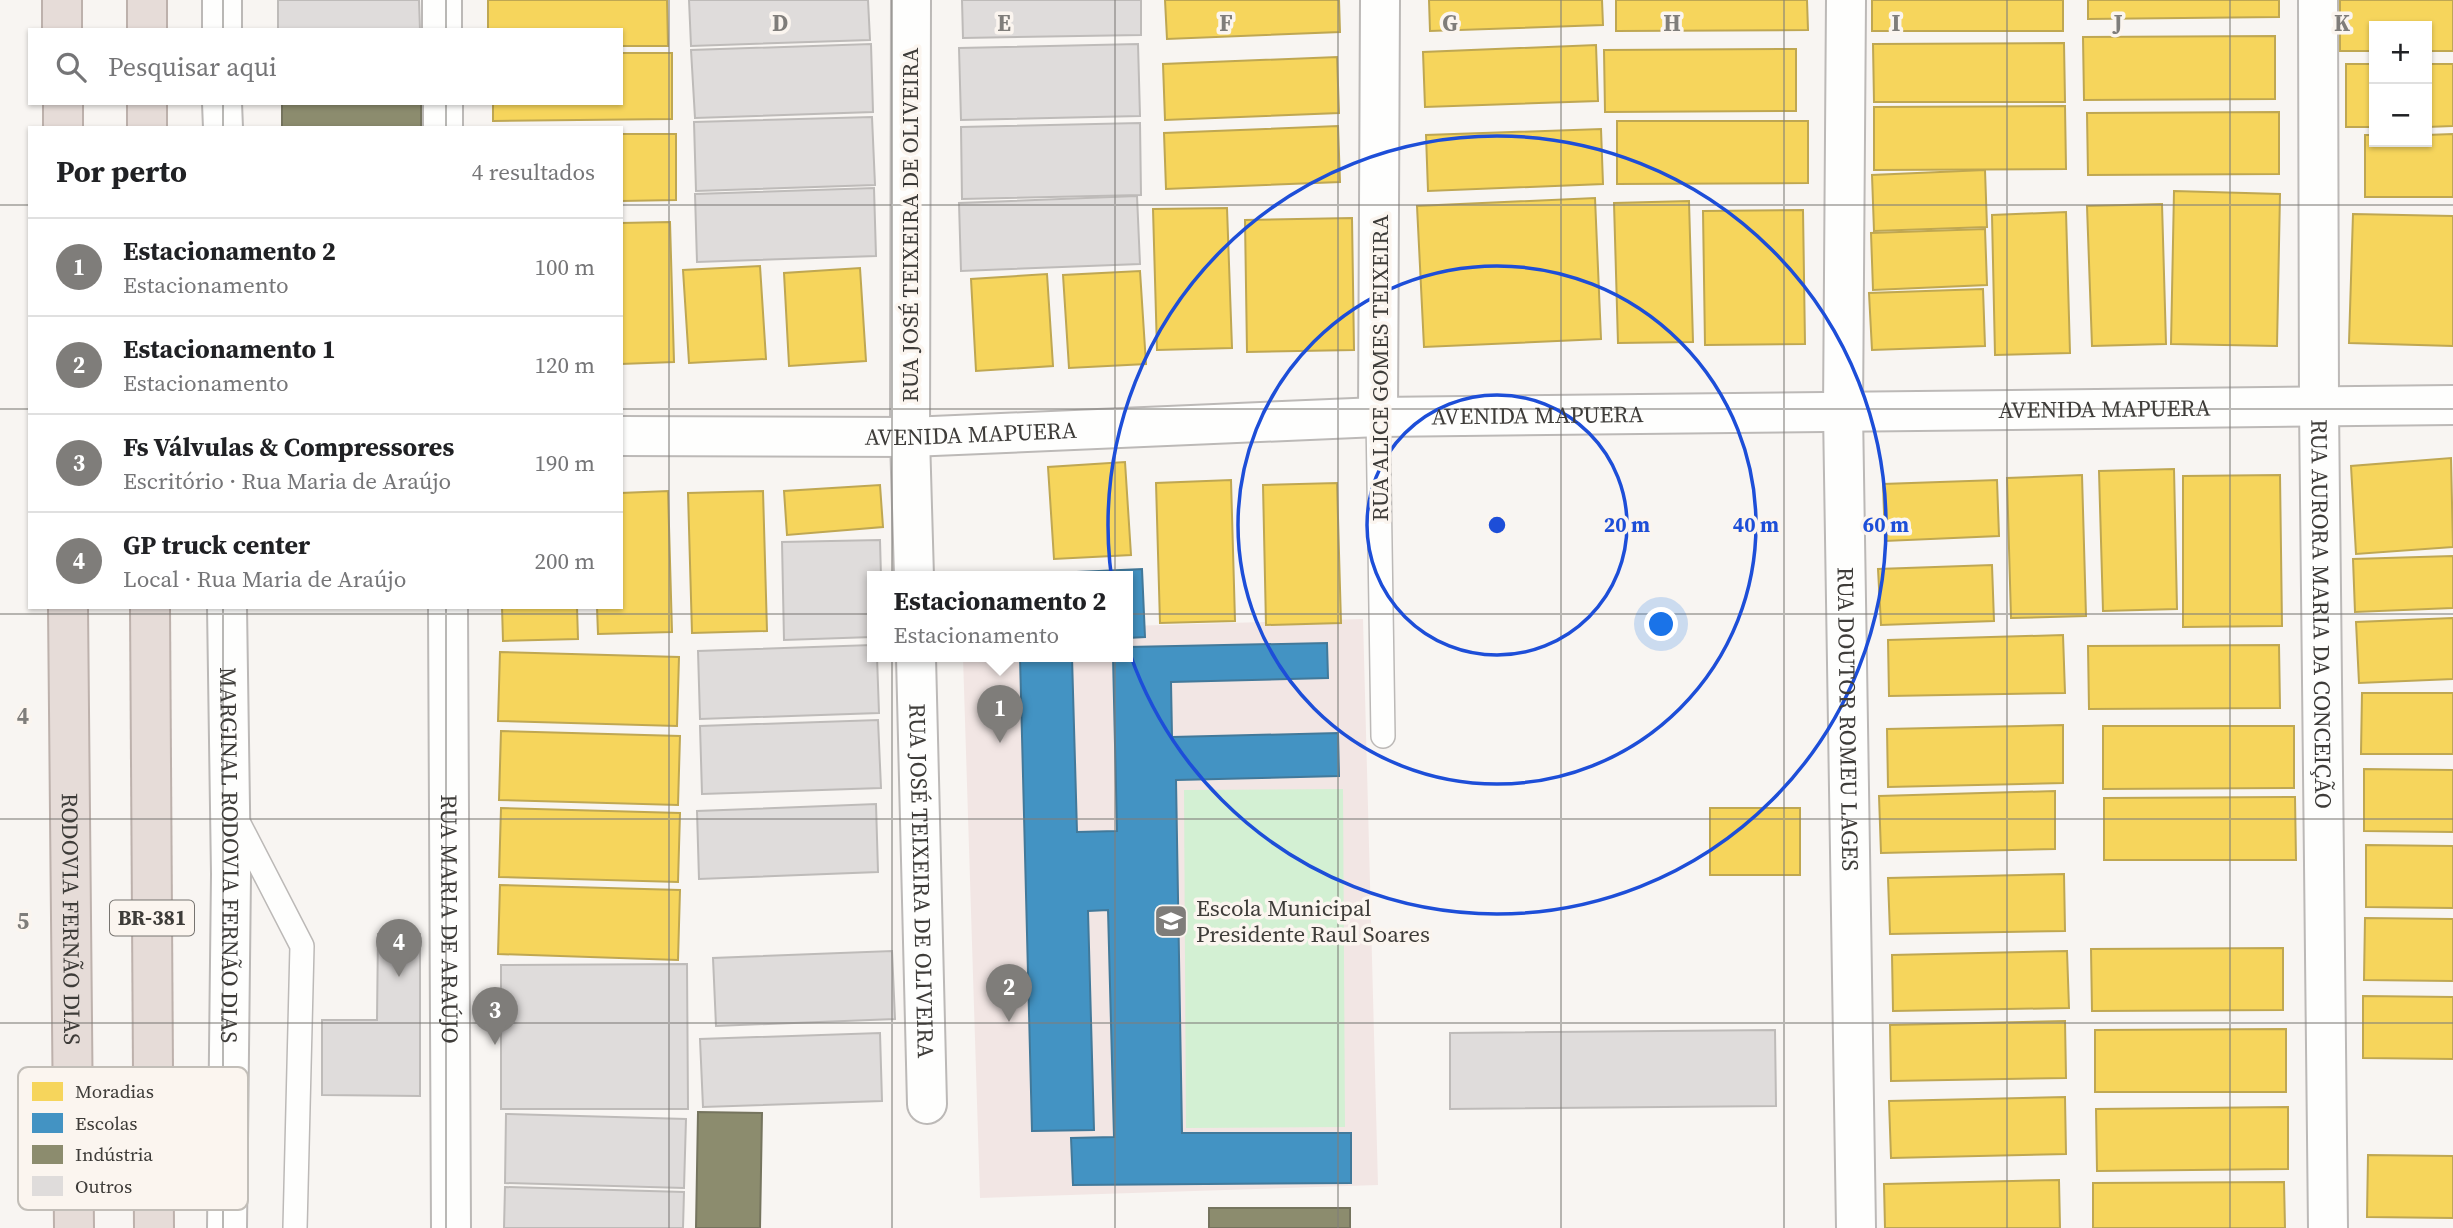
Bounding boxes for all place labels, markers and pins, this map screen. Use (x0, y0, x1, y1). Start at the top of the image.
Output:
centre of rings (1485, 513, 1509, 537)
pin: 1 (977, 685, 1023, 743)
place label: Escola Municipal Presidente Raul Soares (1196, 892, 1430, 950)
school or university icon: Escola Municipal Presidente Raul Soares (1152, 902, 1190, 940)
pin: 4 (376, 919, 422, 977)
pin: 2 (986, 964, 1032, 1022)
pin: 3 (472, 987, 518, 1045)

